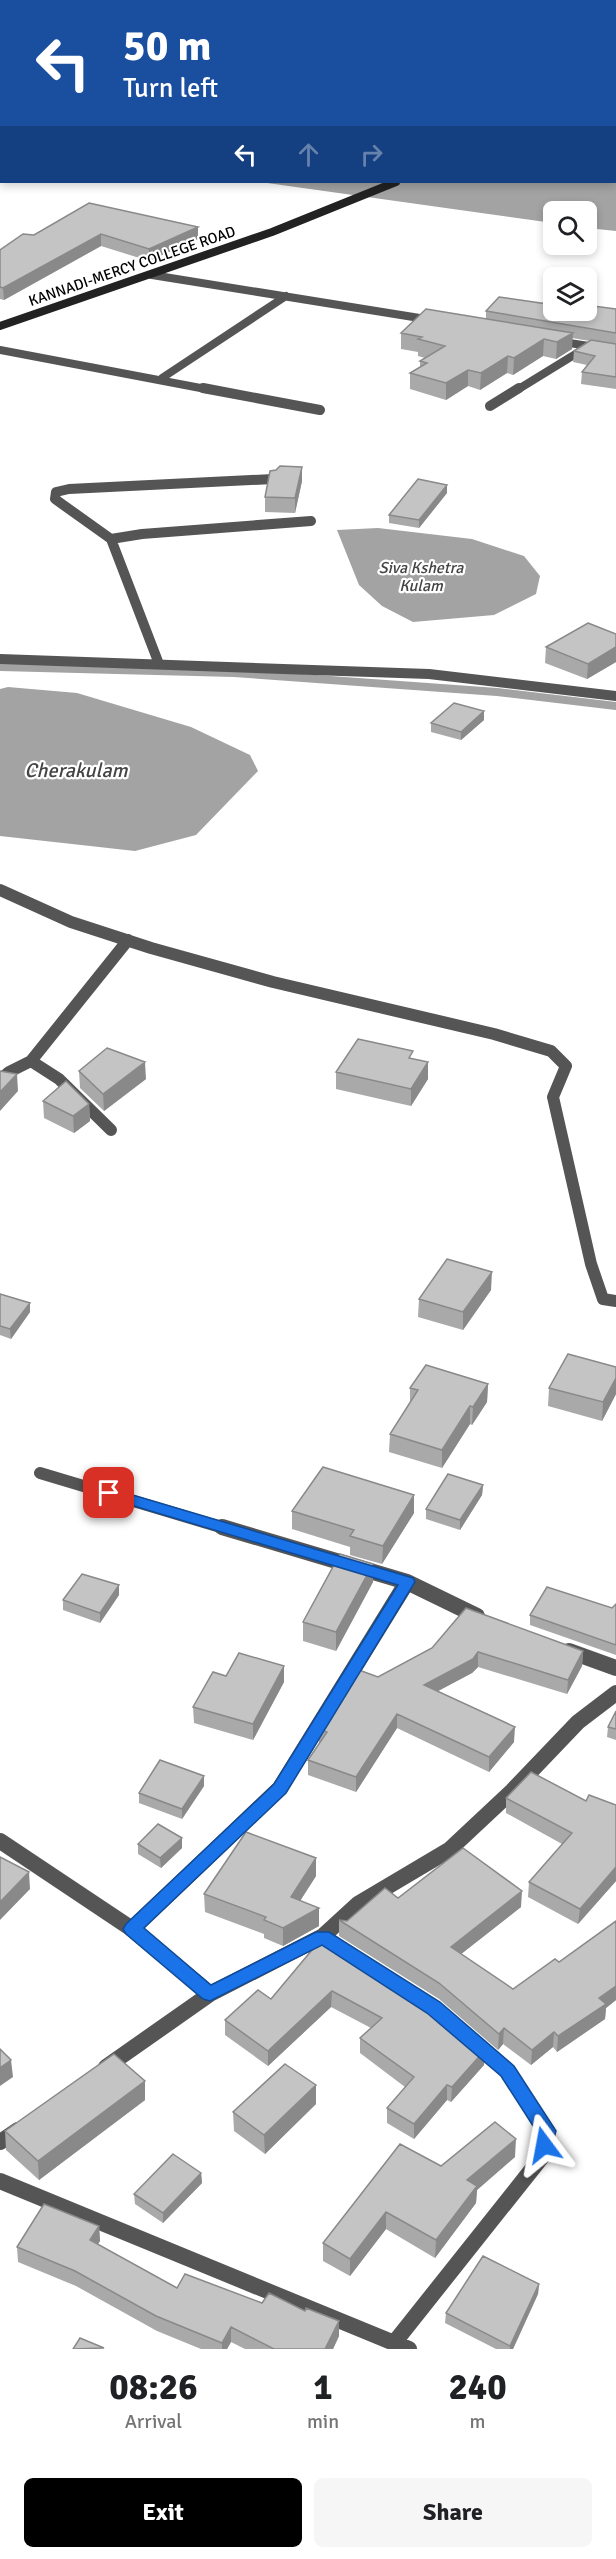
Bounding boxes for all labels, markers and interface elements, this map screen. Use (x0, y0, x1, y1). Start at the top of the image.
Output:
text: 50 m (123, 21, 212, 72)
icon: left (24, 24, 102, 102)
text: Turn left (123, 72, 218, 105)
icon: left (229, 138, 262, 171)
icon: ahead (292, 138, 325, 171)
icon: right (355, 138, 388, 171)
map controls (543, 201, 597, 321)
button: search (543, 201, 597, 255)
street label: KANNADI-MERCY COLLEGE ROAD (26, 222, 238, 310)
button: layers (543, 267, 597, 321)
water label: Siva Kshetra Kulam (379, 558, 464, 596)
water label: Cherakulam (25, 758, 129, 783)
pin (83, 1467, 134, 1518)
icon: arrive (92, 1476, 125, 1509)
position arrow (512, 2113, 576, 2177)
text: 08:26 (109, 2365, 198, 2410)
text: 1 (313, 2365, 333, 2410)
text: 240 (448, 2365, 507, 2410)
text: Arrival (125, 2409, 182, 2434)
text: min (307, 2409, 339, 2434)
text: m (470, 2409, 486, 2434)
button: Exit (24, 2478, 302, 2547)
button: Share (314, 2478, 592, 2547)

